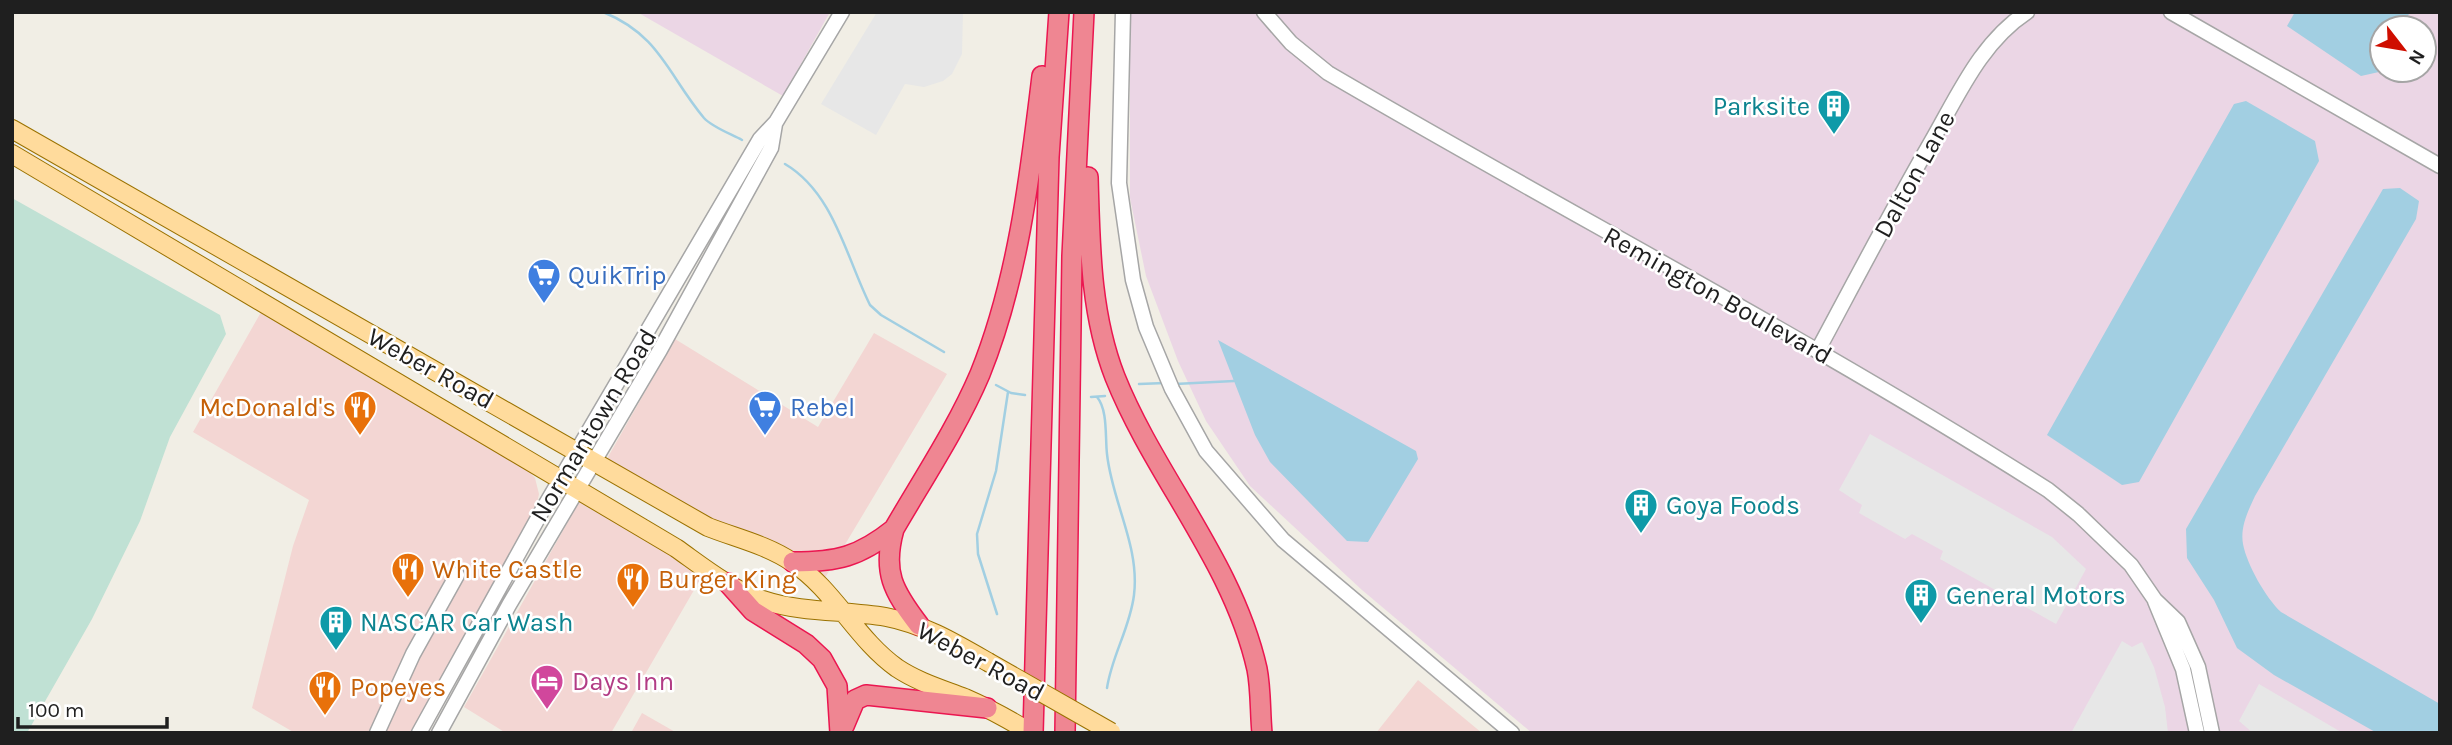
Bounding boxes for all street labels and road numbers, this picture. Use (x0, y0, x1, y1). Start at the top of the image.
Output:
street label: Dalton Lane (1867, 105, 1962, 243)
street label: Remington Boulevard (1598, 220, 1837, 371)
street label: Weber Road (362, 321, 499, 416)
street label: Normantown Road (523, 323, 663, 528)
street label: Weber Road (912, 615, 1050, 708)

